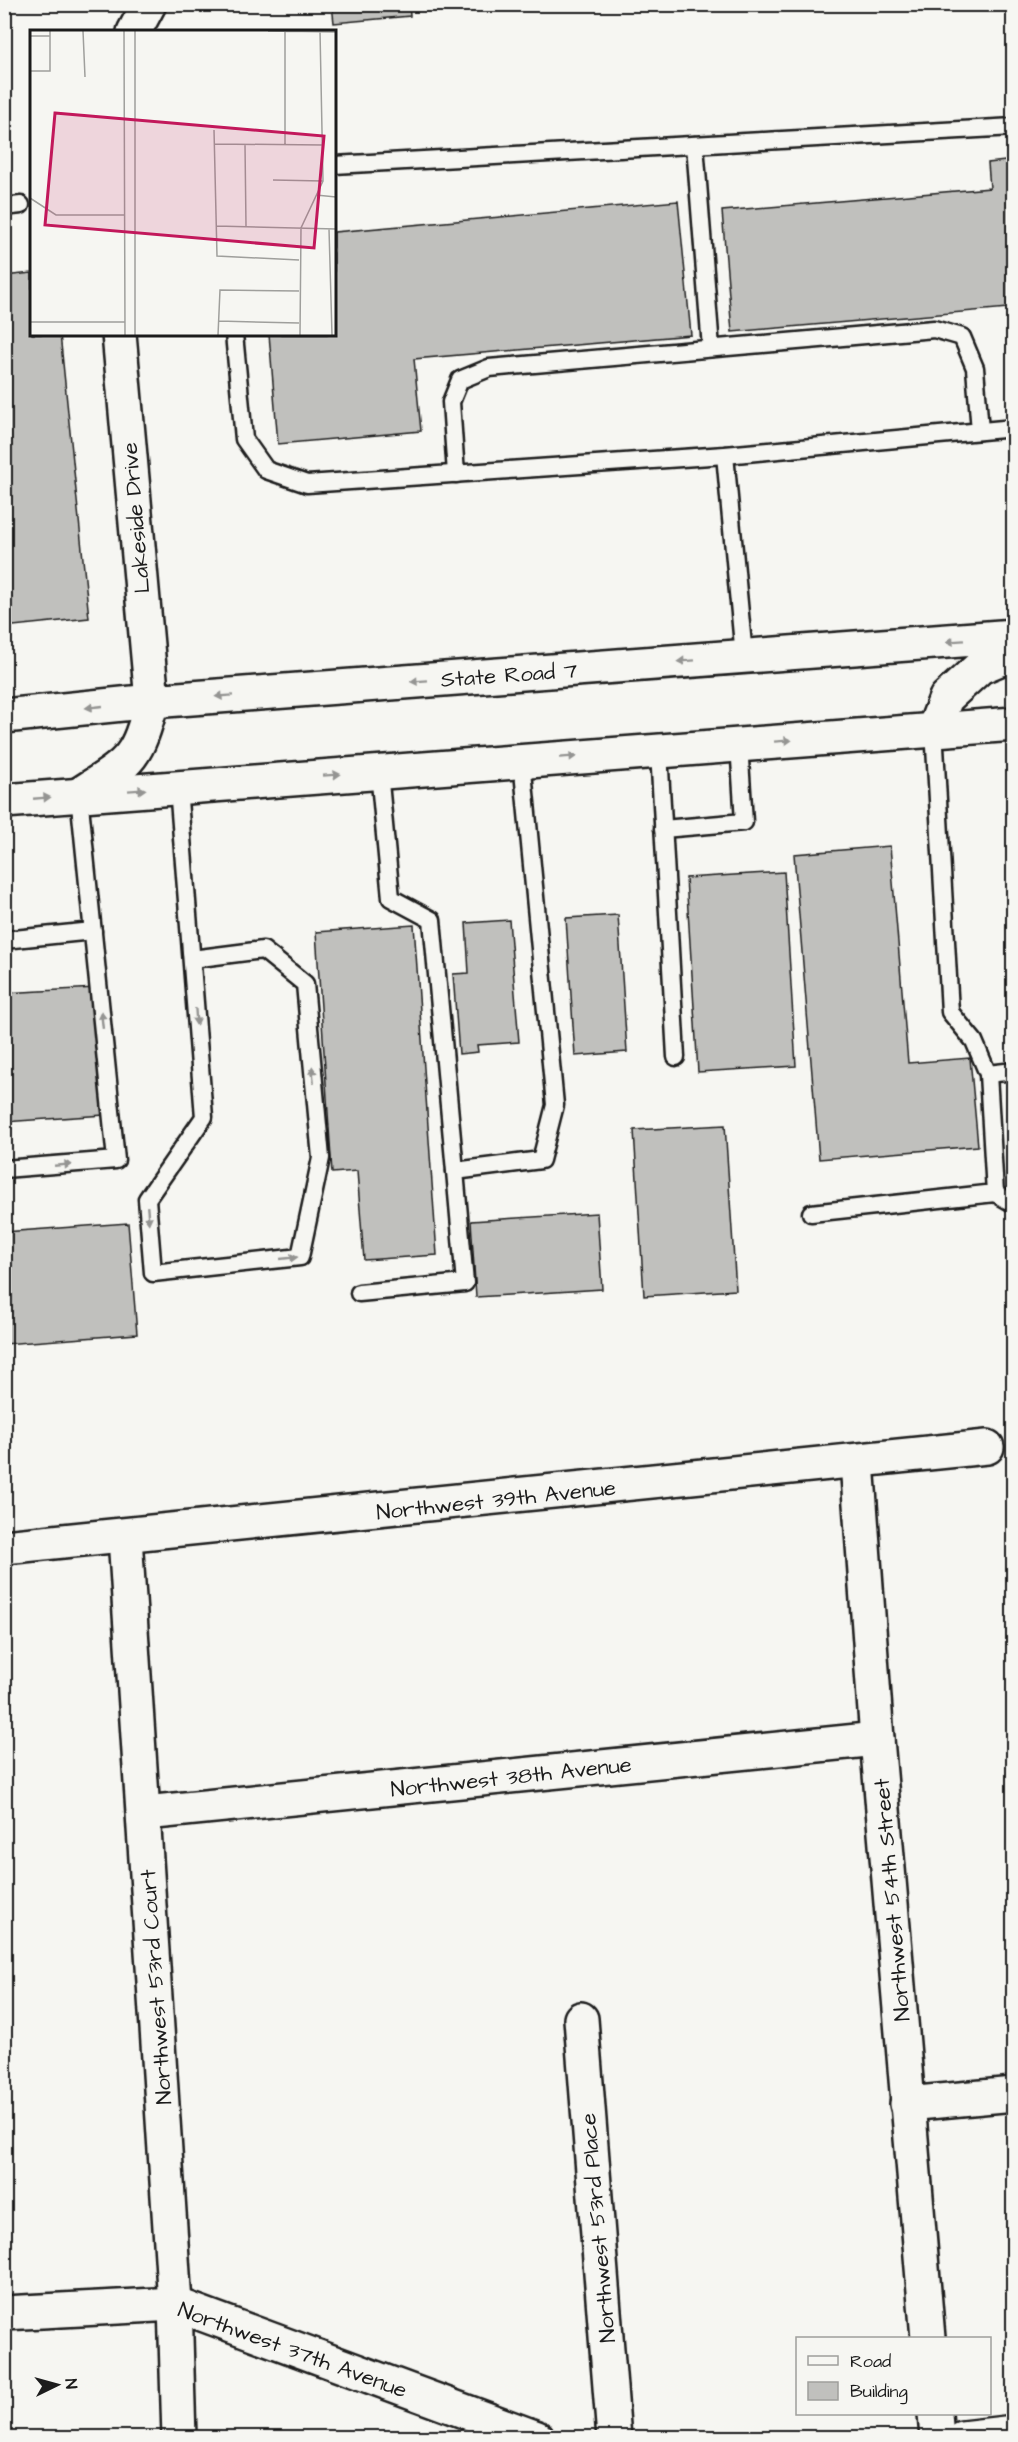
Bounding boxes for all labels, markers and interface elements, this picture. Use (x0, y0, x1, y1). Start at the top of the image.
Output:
inset map (30, 30, 336, 336)
street label: Lakeside Drive (114, 441, 159, 595)
one-way arrow (946, 636, 965, 645)
street label: State Road 7 (440, 655, 579, 696)
one-way arrow (676, 656, 695, 666)
one-way arrow (409, 676, 428, 686)
one-way arrow (215, 691, 234, 700)
one-way arrow (84, 702, 103, 712)
one-way arrow (774, 736, 793, 746)
one-way arrow (559, 753, 578, 762)
one-way arrow (322, 771, 341, 780)
one-way arrow (128, 785, 147, 795)
one-way arrow (32, 793, 51, 803)
one-way arrow (191, 1007, 201, 1026)
one-way arrow (97, 1010, 107, 1029)
one-way arrow (308, 1065, 318, 1084)
one-way arrow (53, 1160, 72, 1169)
one-way arrow (143, 1205, 153, 1224)
one-way arrow (280, 1253, 299, 1263)
street label: Northwest 39th Avenue (375, 1473, 617, 1528)
street label: Northwest 38th Avenue (389, 1749, 633, 1806)
street label: Northwest 54th Street (866, 1777, 919, 2023)
street label: Northwest 53rd Court (133, 1868, 180, 2106)
street label: Northwest 53rd Place (573, 2112, 624, 2344)
street label: Northwest 37th Avenue (174, 2295, 411, 2406)
legend (796, 2337, 991, 2415)
text: Road (850, 2349, 891, 2374)
north arrow (27, 2355, 87, 2415)
text: N (60, 2378, 82, 2390)
text: Building (850, 2379, 908, 2405)

